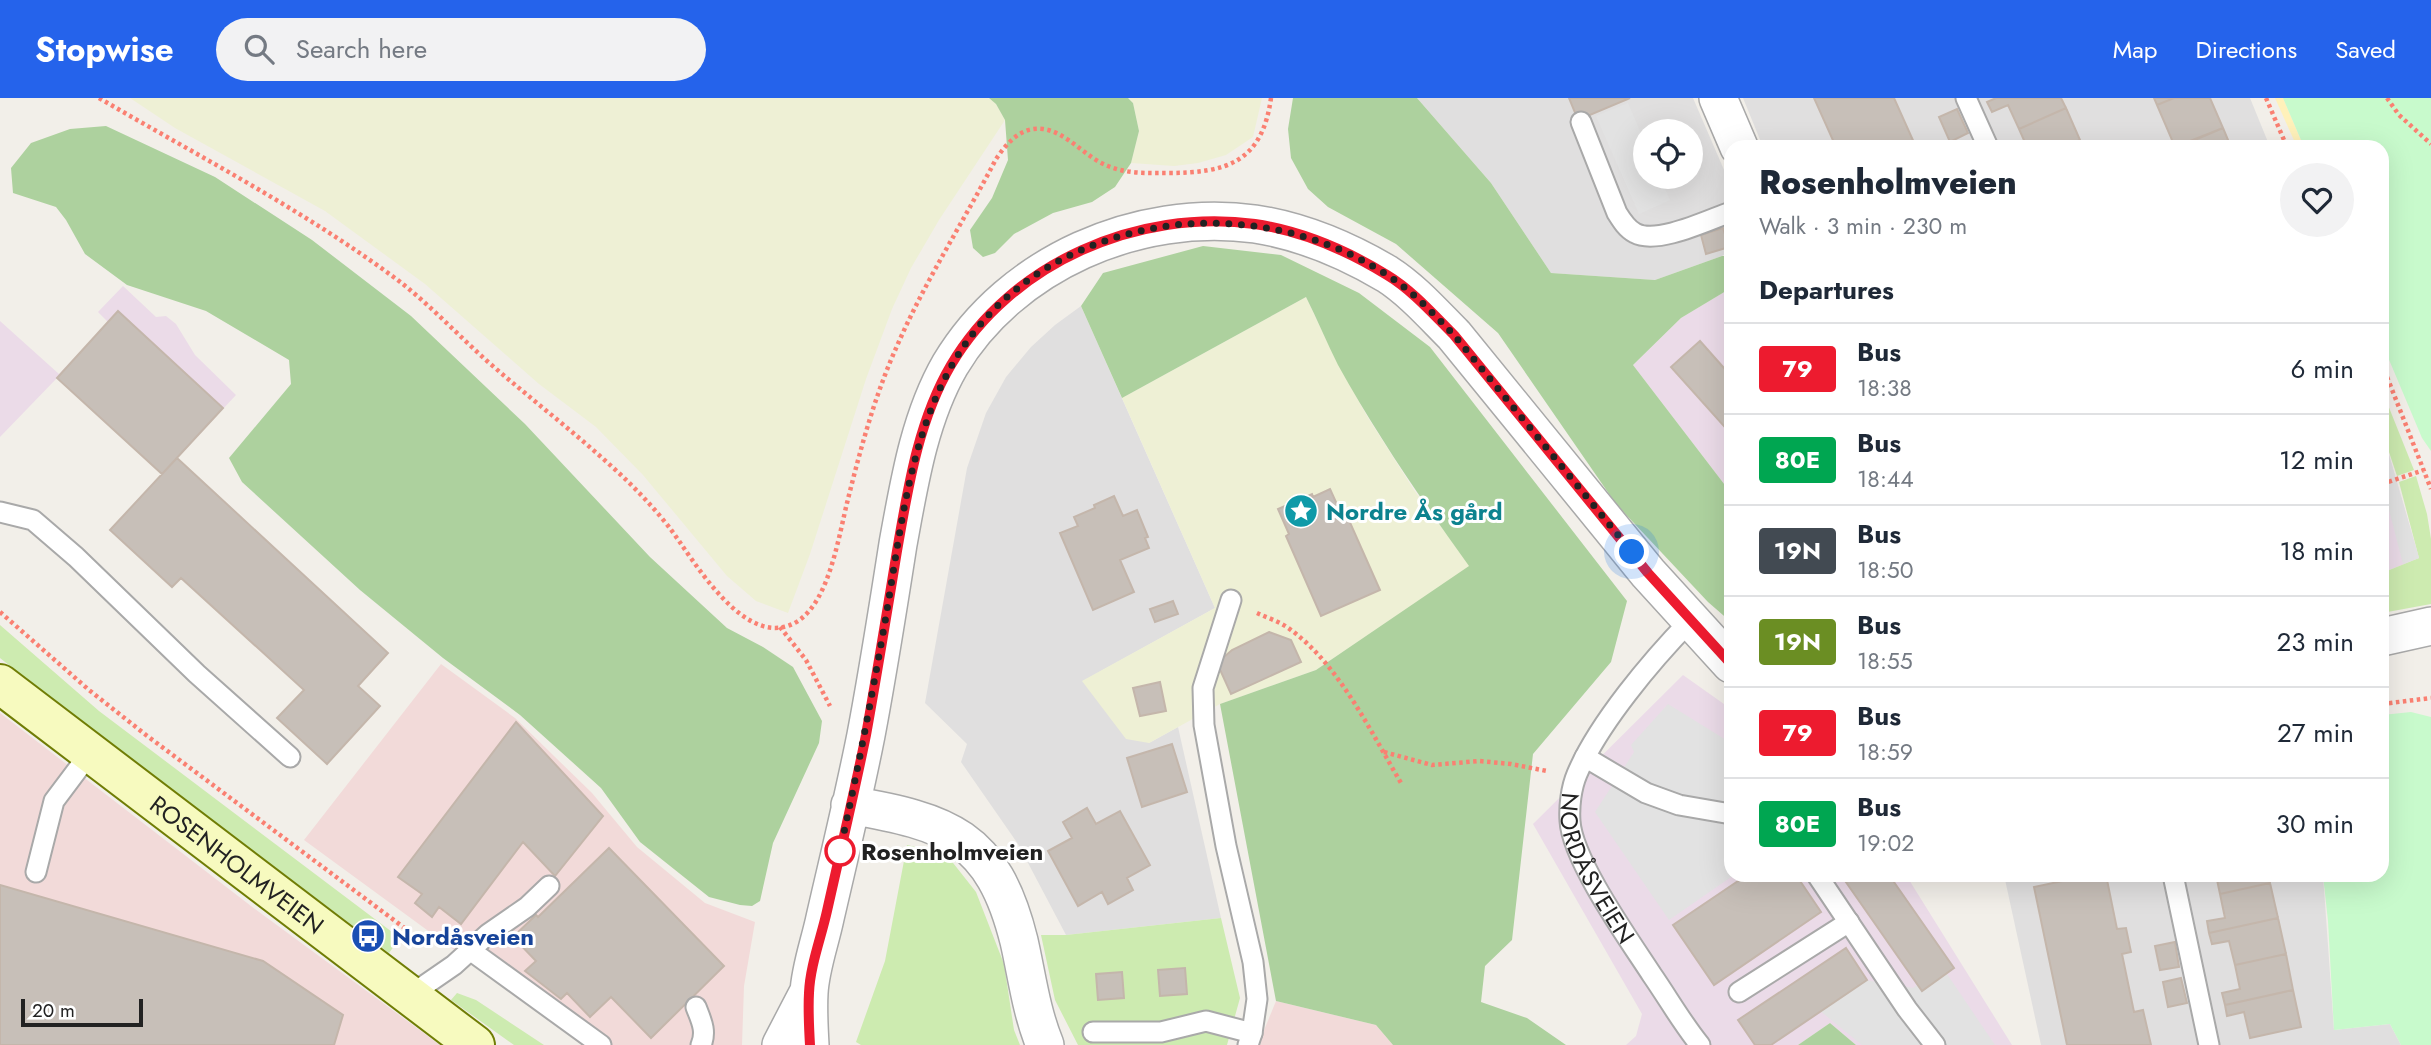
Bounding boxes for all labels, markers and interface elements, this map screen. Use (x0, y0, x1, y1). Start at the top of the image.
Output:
search box (216, 18, 706, 81)
text: Stopwise (35, 26, 174, 73)
icon: search (240, 30, 278, 68)
text: Search here (296, 30, 427, 68)
text: Map (2113, 32, 2158, 67)
text: Directions (2196, 32, 2297, 67)
text: Saved (2335, 32, 2396, 67)
map controls (1633, 119, 1703, 189)
button: locate (1633, 119, 1703, 189)
text: Rosenholmveien (1759, 159, 2017, 206)
button: heart (2280, 163, 2354, 237)
text: Walk · 3 min · 230 m (1759, 209, 1967, 243)
text: Departures (1759, 271, 1894, 309)
text: Bus (1857, 333, 1901, 371)
text: 6 min (2291, 350, 2354, 388)
text: 79 (1782, 351, 1813, 386)
text: 18:38 (1857, 371, 1912, 405)
text: Bus (1857, 424, 1901, 462)
text: 12 min (2279, 441, 2354, 479)
text: 80E (1775, 442, 1820, 477)
text: 18:44 (1857, 462, 1914, 496)
place icon: Nordre Ås gård (1282, 492, 1320, 530)
place label: Nordre Ås gård (1326, 494, 1503, 529)
text: Bus (1857, 515, 1901, 553)
text: 18 min (2280, 532, 2354, 570)
text: 19N (1774, 533, 1821, 568)
your location (1614, 534, 1649, 569)
text: 18:50 (1857, 553, 1914, 587)
text: Bus (1857, 606, 1901, 644)
text: 23 min (2277, 623, 2354, 661)
text: 19N (1774, 624, 1821, 659)
text: 18:55 (1857, 644, 1913, 678)
text: Bus (1857, 697, 1901, 735)
text: 27 min (2277, 714, 2354, 752)
text: 79 (1782, 715, 1813, 750)
text: 18:59 (1857, 735, 1913, 769)
street label: ROSENHOLMVEIEN (143, 787, 332, 942)
text: Bus (1857, 788, 1901, 826)
street label: NORDÅSVEIEN (1552, 791, 1644, 950)
text: 30 min (2276, 805, 2354, 843)
text: 80E (1775, 806, 1820, 841)
text: 19:02 (1857, 826, 1914, 860)
place label: Rosenholmveien (861, 834, 1043, 869)
marker: Rosenholmveien (825, 836, 855, 866)
bus stop icon: Nordåsveien (349, 917, 387, 955)
place label: Nordåsveien (392, 919, 534, 954)
scale bar (21, 996, 144, 1028)
text: 20 m (32, 997, 75, 1024)

